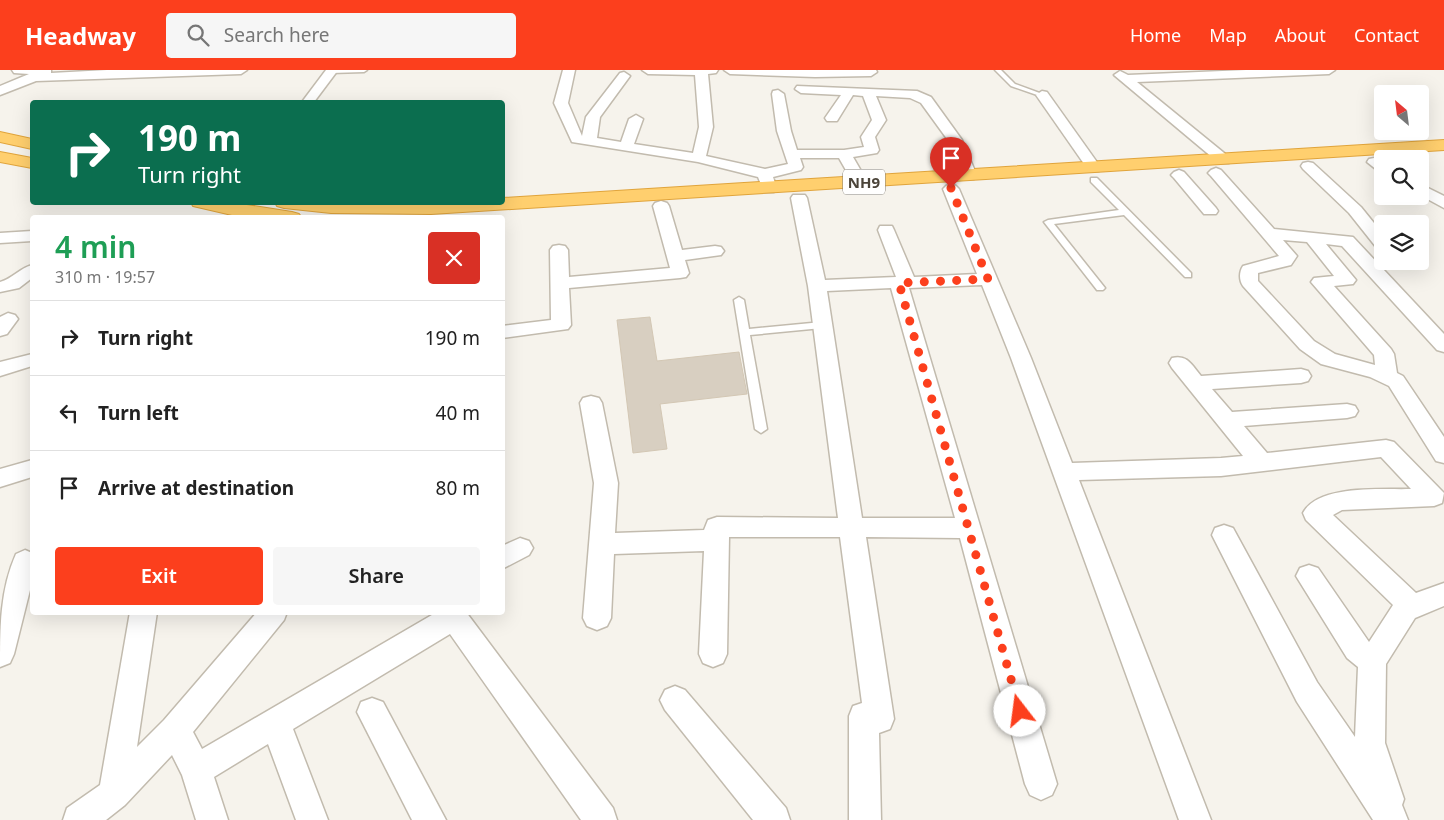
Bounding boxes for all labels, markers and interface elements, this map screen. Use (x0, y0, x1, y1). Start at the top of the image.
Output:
search box (166, 13, 516, 58)
text: Headway (25, 19, 136, 52)
icon: search (184, 21, 212, 49)
text: Search here (224, 22, 330, 48)
text: Home (1130, 23, 1181, 47)
text: Map (1209, 23, 1247, 47)
text: About (1275, 23, 1326, 47)
text: Contact (1354, 23, 1419, 47)
north arrow (1374, 85, 1429, 140)
map controls (1374, 85, 1429, 270)
text: 190 m (138, 114, 241, 161)
icon: right (55, 120, 120, 185)
pin (930, 137, 972, 188)
icon: arrive (937, 144, 965, 172)
button: search (1374, 150, 1429, 205)
text: Turn right (138, 159, 241, 189)
road number: NH9 (843, 170, 885, 194)
button: layers (1374, 215, 1429, 270)
text: 4 min (55, 226, 136, 267)
button: close (428, 232, 480, 284)
text: 310 m · 19:57 (55, 266, 155, 288)
icon: right (55, 324, 83, 352)
text: Turn right (98, 325, 193, 351)
text: 190 m (425, 325, 480, 351)
icon: left (55, 399, 83, 427)
text: Turn left (98, 400, 179, 426)
text: 40 m (436, 400, 480, 426)
icon: arrive (55, 474, 83, 502)
text: Arrive at destination (98, 475, 294, 501)
text: 80 m (436, 475, 480, 501)
button: Exit (55, 547, 263, 605)
button: Share (273, 547, 480, 605)
position arrow (993, 684, 1045, 736)

